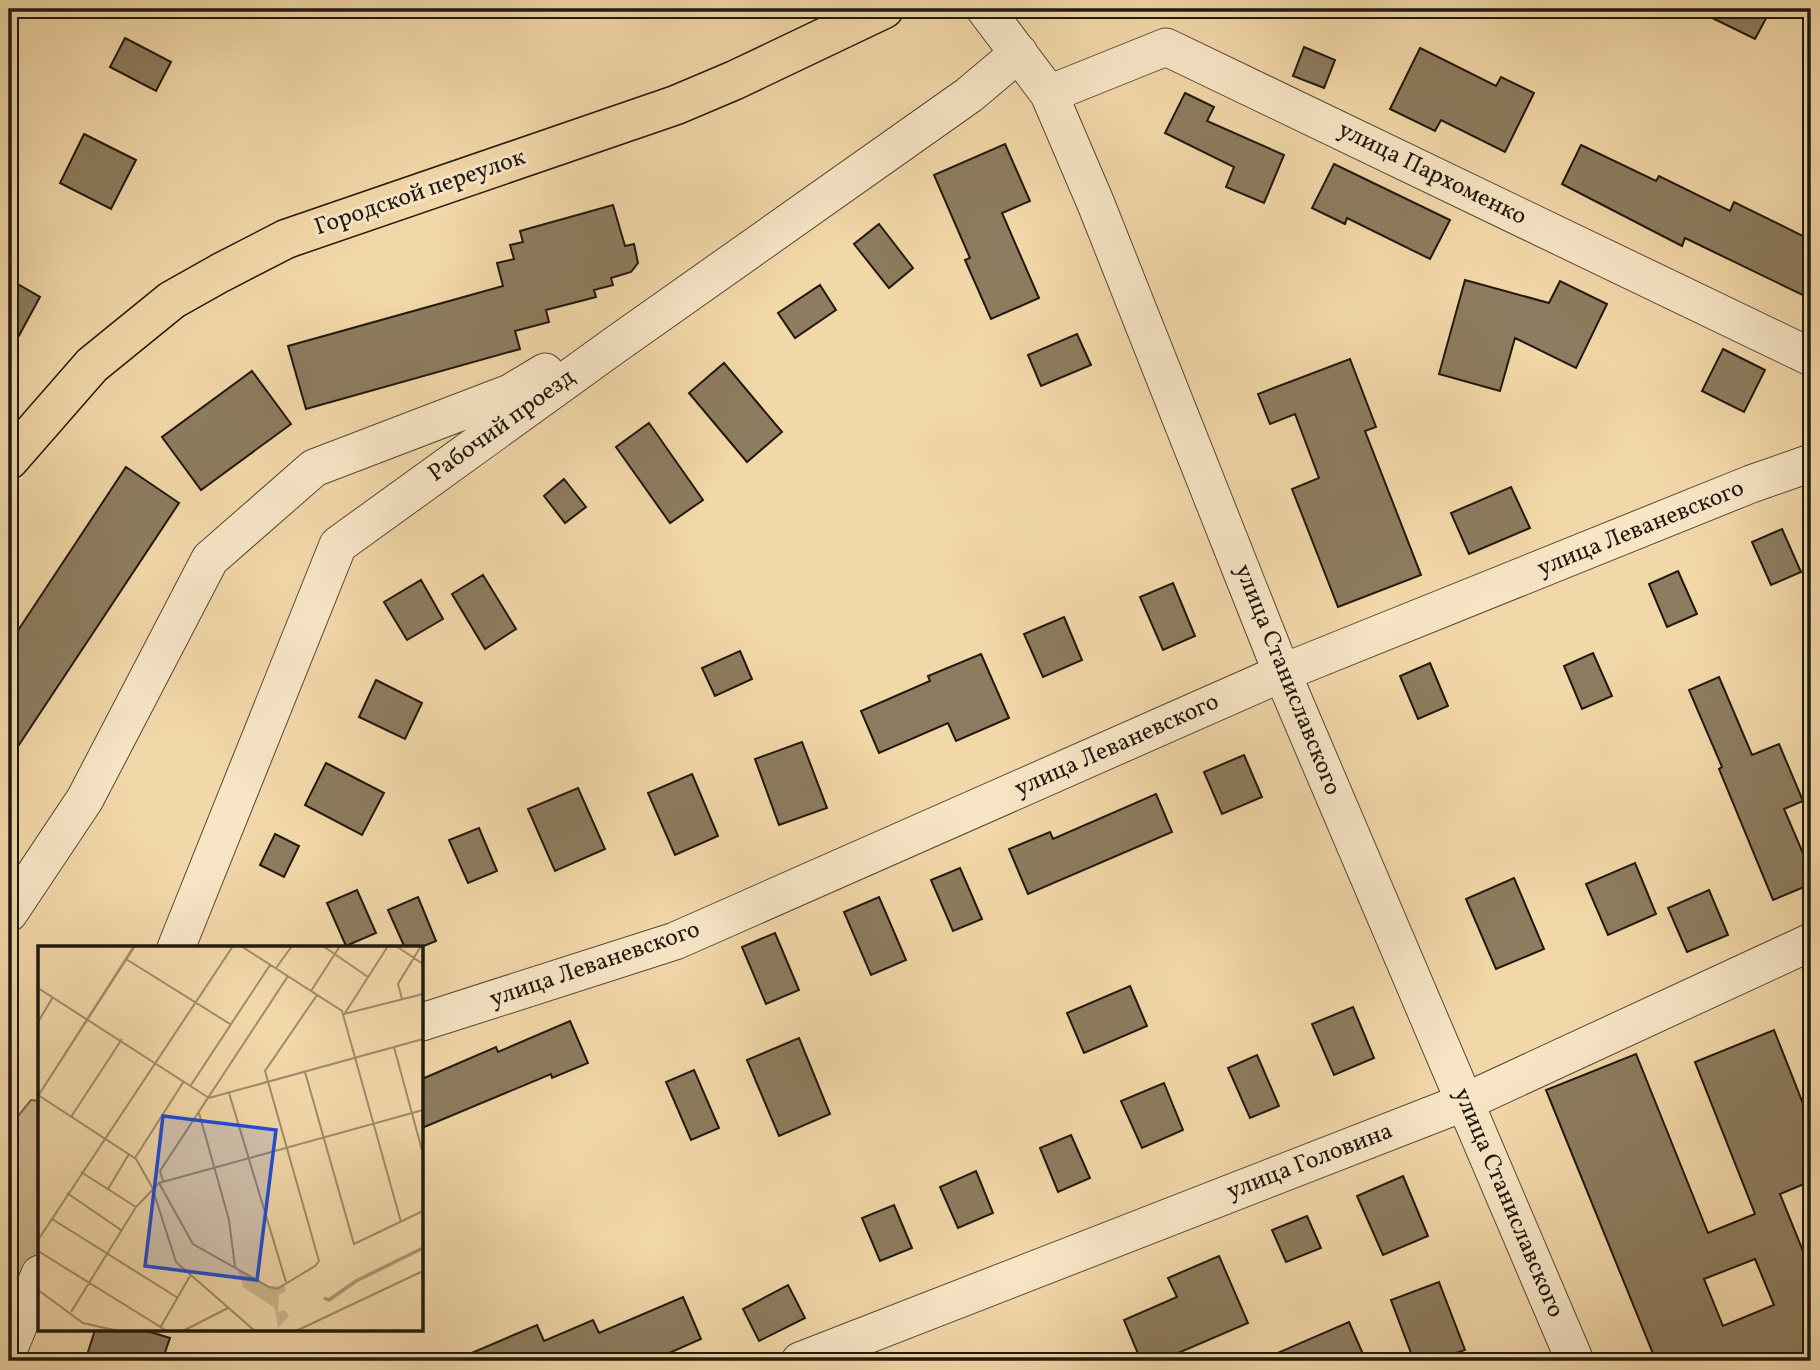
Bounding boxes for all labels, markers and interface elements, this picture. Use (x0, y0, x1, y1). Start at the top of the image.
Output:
street label: улица Пархоменко (1332, 114, 1532, 234)
street label: Городской переулок (310, 141, 530, 245)
street label: Рабочий проезд (422, 361, 583, 491)
street label: улица Леваневского (1532, 472, 1750, 586)
street label: улица Станиславского (1225, 559, 1349, 801)
street label: улица Леваневского (1009, 686, 1225, 806)
street label: улица Леваневского (485, 913, 705, 1017)
inset map (38, 946, 424, 1332)
street label: улица Станиславского (1444, 1083, 1572, 1323)
street label: улица Головина (1222, 1115, 1398, 1209)

